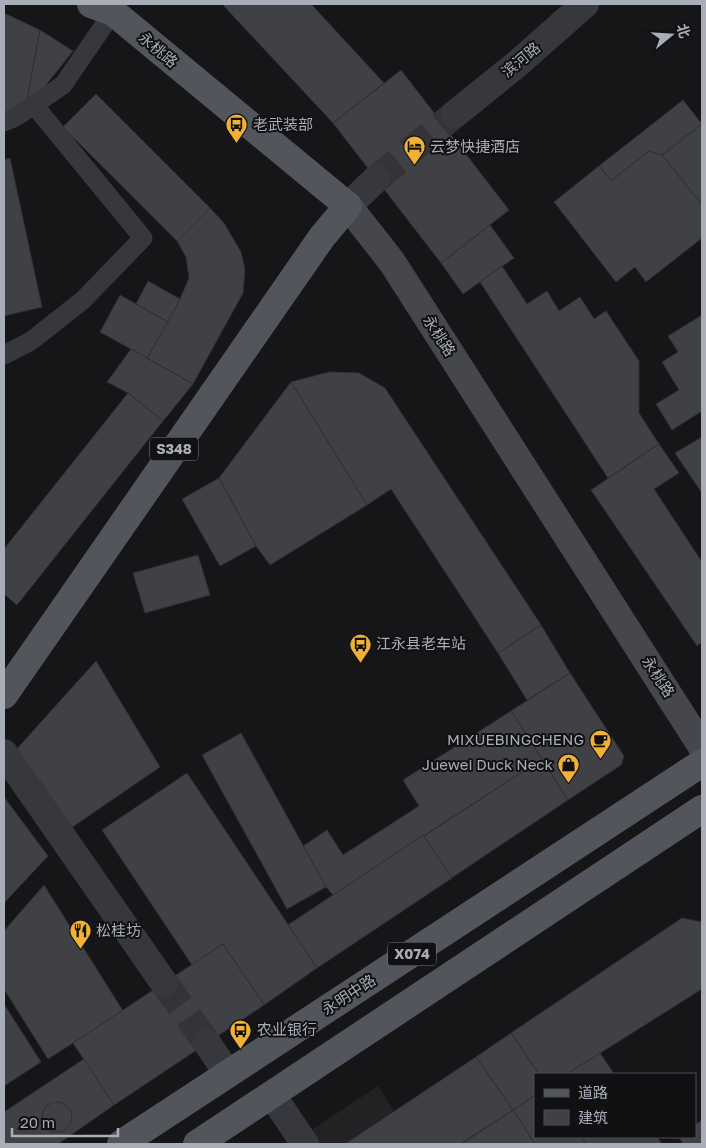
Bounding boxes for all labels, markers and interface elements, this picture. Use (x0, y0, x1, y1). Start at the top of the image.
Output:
north arrow (646, 10, 696, 60)
text: 北 (674, 22, 694, 40)
street label: 永桃路 (136, 28, 182, 71)
street label: 滨河路 (497, 38, 543, 81)
bus stop icon: 老武装部 (225, 113, 249, 144)
place label: 老武装部 (253, 115, 313, 133)
hotel icon: 云梦快捷酒店 (402, 135, 426, 166)
place label: 云梦快捷酒店 (430, 137, 520, 155)
street label: 永桃路 (420, 312, 460, 359)
road number: S348 (150, 438, 198, 460)
bus stop icon: 江永县老车站 (348, 632, 372, 663)
place label: 江永县老车站 (376, 634, 466, 652)
street label: 永桃路 (639, 653, 679, 700)
cafe icon: MIXUEBINGCHENG (588, 728, 612, 759)
place label: MIXUEBINGCHENG (447, 730, 584, 748)
shop icon: Juewei Duck Neck (557, 753, 581, 784)
place label: Juewei Duck Neck (422, 755, 554, 773)
restaurant icon: 松桂坊 (68, 919, 92, 950)
place label: 松桂坊 (96, 921, 141, 939)
road number: X074 (388, 942, 436, 966)
street label: 永明中路 (318, 970, 379, 1018)
bus stop icon: 农业银行 (229, 1018, 253, 1049)
place label: 农业银行 (257, 1020, 317, 1038)
legend (534, 1073, 696, 1138)
text: 道路 (578, 1083, 608, 1101)
scale bar (12, 1106, 119, 1138)
text: 建筑 (578, 1108, 608, 1126)
text: 20 m (20, 1113, 55, 1131)

